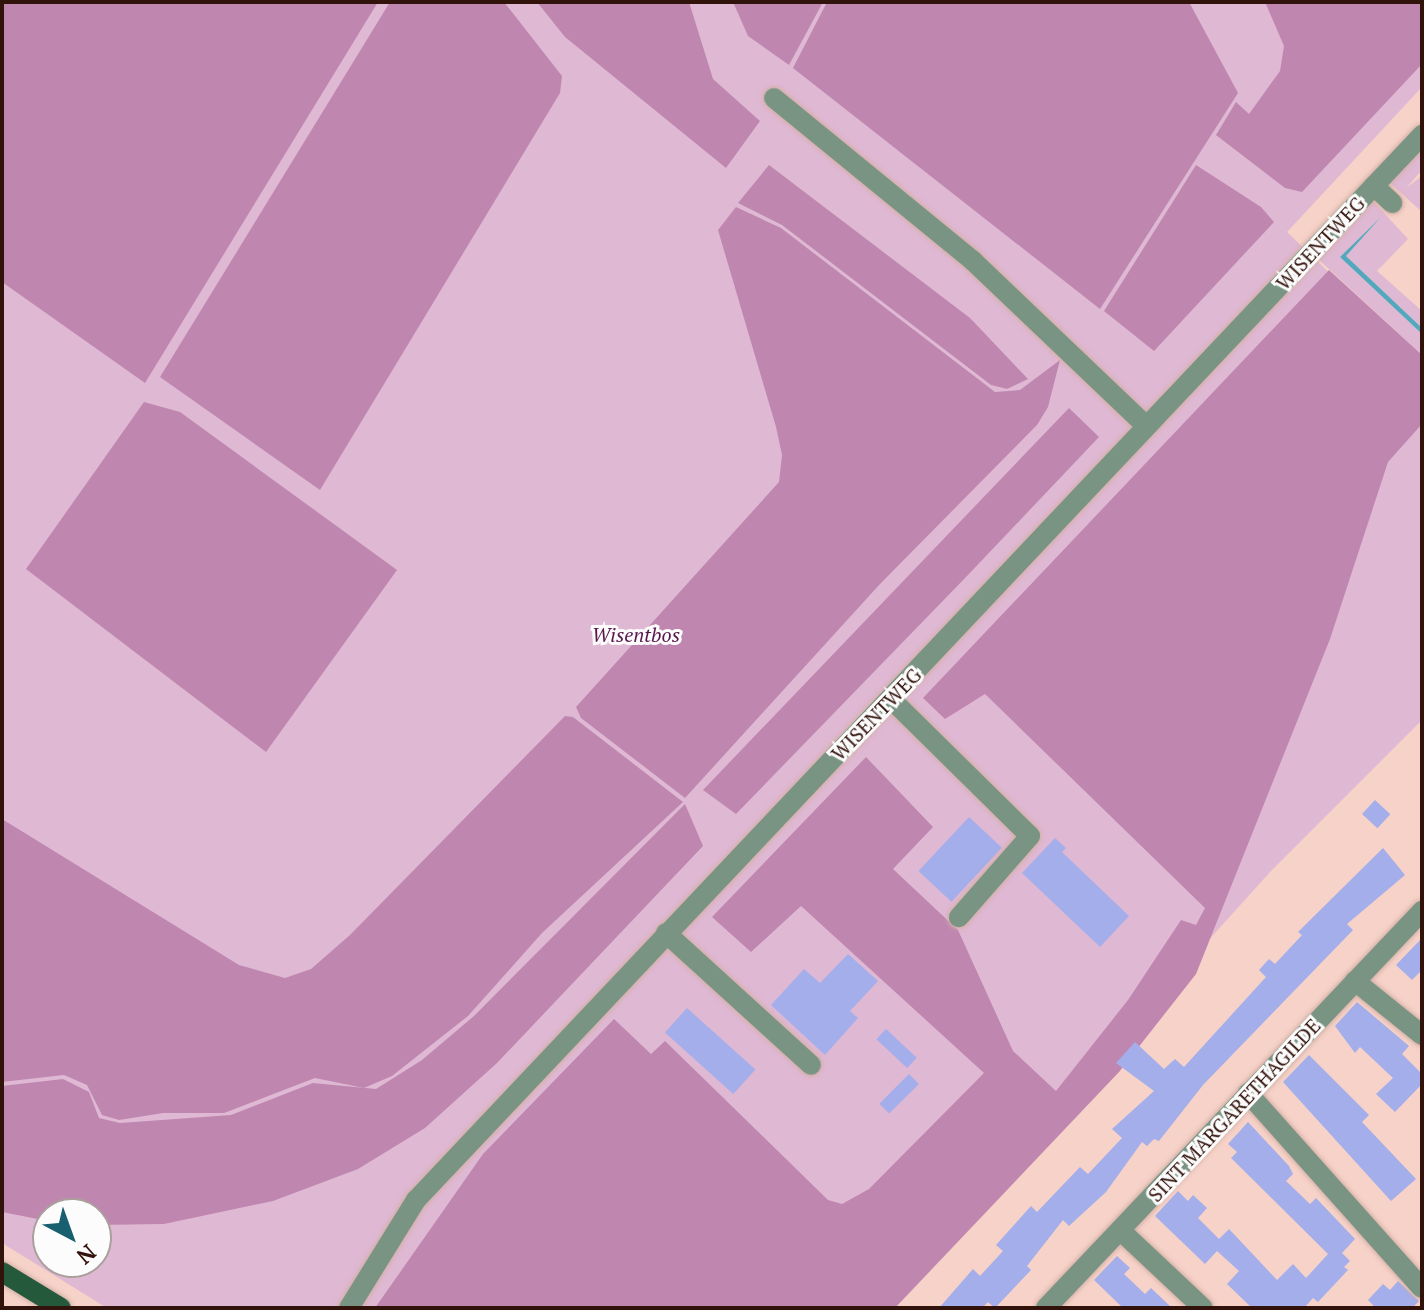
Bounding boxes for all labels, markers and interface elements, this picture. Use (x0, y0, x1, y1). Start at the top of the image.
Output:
street label: WISENTWEG (1271, 191, 1369, 295)
park label: Wisentbos (592, 622, 680, 646)
street label: WISENTWEG (826, 663, 926, 765)
street label: SINT MARGARETHAGILDE (1143, 1013, 1325, 1207)
north arrow (32, 1198, 112, 1278)
text: N (71, 1239, 103, 1271)

